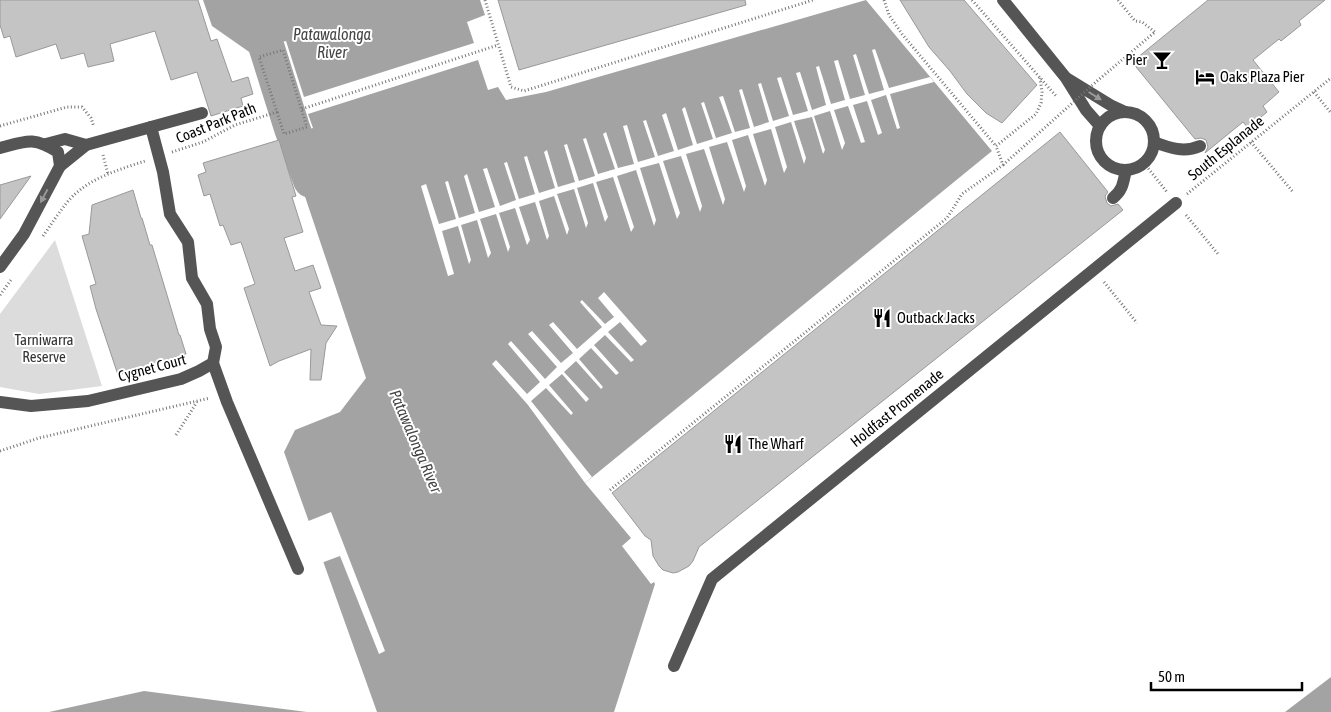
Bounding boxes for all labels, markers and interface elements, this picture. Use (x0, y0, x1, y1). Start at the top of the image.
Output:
water label: Patawalonga River (293, 25, 371, 61)
bar icon: Pier (1151, 49, 1173, 71)
place label: Pier (1125, 51, 1148, 68)
hotel icon: Oaks Plaza Pier (1194, 66, 1216, 88)
place label: Oaks Plaza Pier (1220, 68, 1305, 85)
one-way arrow (1089, 91, 1102, 100)
street label: Coast Park Path (173, 99, 258, 146)
street label: South Esplanade (1185, 112, 1267, 183)
one-way arrow (40, 190, 49, 203)
restaurant icon: Outback Jacks (871, 307, 893, 329)
place label: Outback Jacks (897, 309, 975, 326)
park label: Tarniwarra Reserve (15, 331, 74, 365)
street label: Cygnet Court (116, 350, 188, 385)
street label: Holdfast Promenade (847, 365, 947, 450)
water label: Patawalonga River (385, 387, 446, 497)
restaurant icon: The Wharf (722, 433, 744, 455)
place label: The Wharf (748, 435, 804, 452)
scale bar (1151, 660, 1302, 692)
text: 50 m (1158, 668, 1185, 685)

